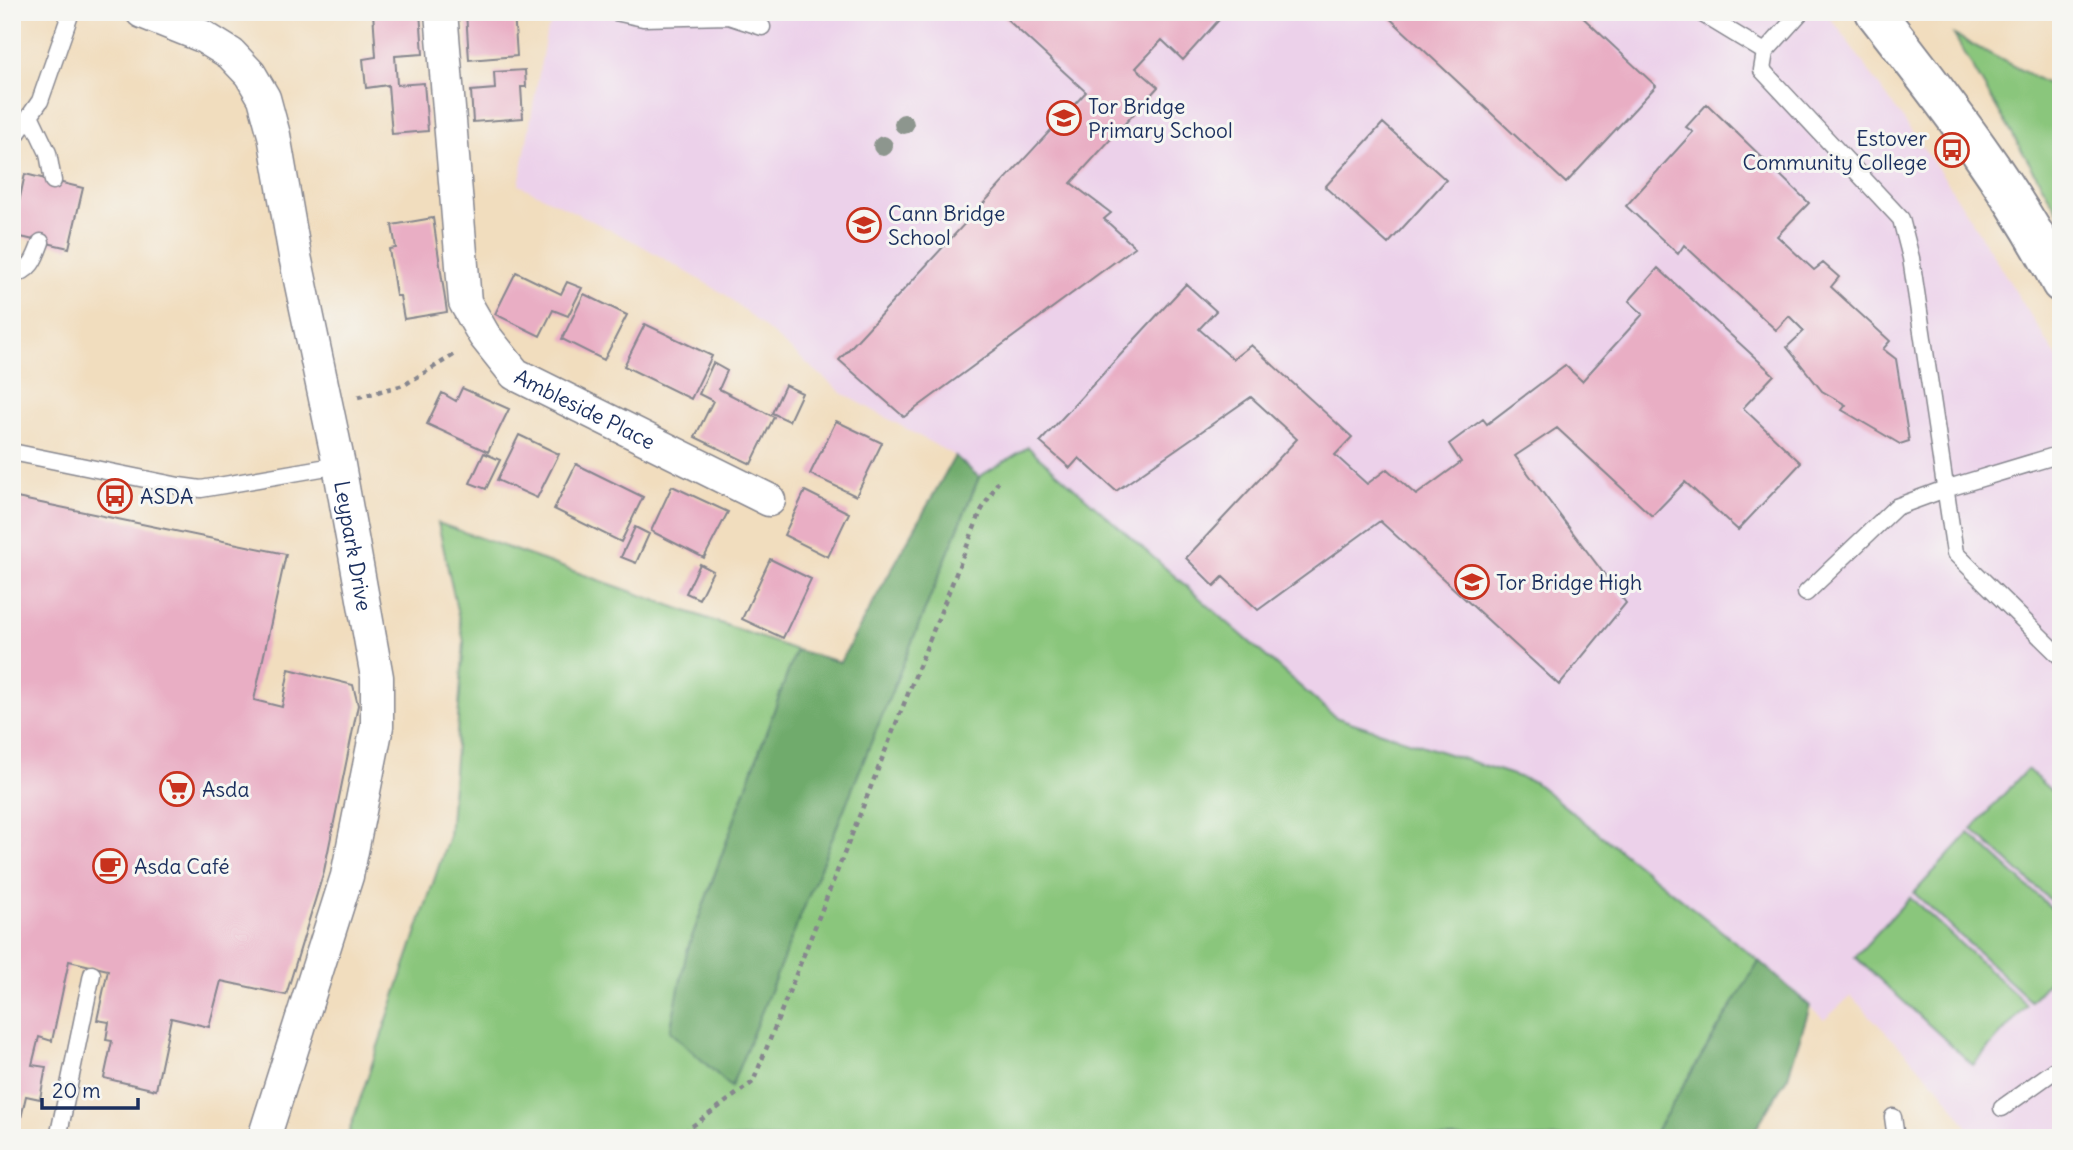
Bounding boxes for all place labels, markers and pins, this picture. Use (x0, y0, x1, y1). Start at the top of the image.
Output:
place label: Tor Bridge Primary School (1088, 93, 1233, 144)
school or university icon: Tor Bridge Primary School (1045, 99, 1083, 137)
place label: Estover Community College (1743, 125, 1927, 176)
bus stop icon: Estover Community College (1933, 131, 1971, 169)
place label: Cann Bridge School (888, 200, 1005, 251)
school or university icon: Cann Bridge School (845, 206, 883, 244)
bus stop icon: ASDA (96, 477, 134, 515)
place label: ASDA (140, 483, 194, 510)
school or university icon: Tor Bridge High (1453, 563, 1491, 601)
place label: Tor Bridge High (1496, 569, 1642, 596)
supermarket icon: Asda (158, 770, 196, 808)
place label: Asda (202, 776, 249, 803)
cafe icon: Asda Café (91, 847, 129, 885)
place label: Asda Café (134, 853, 230, 880)

